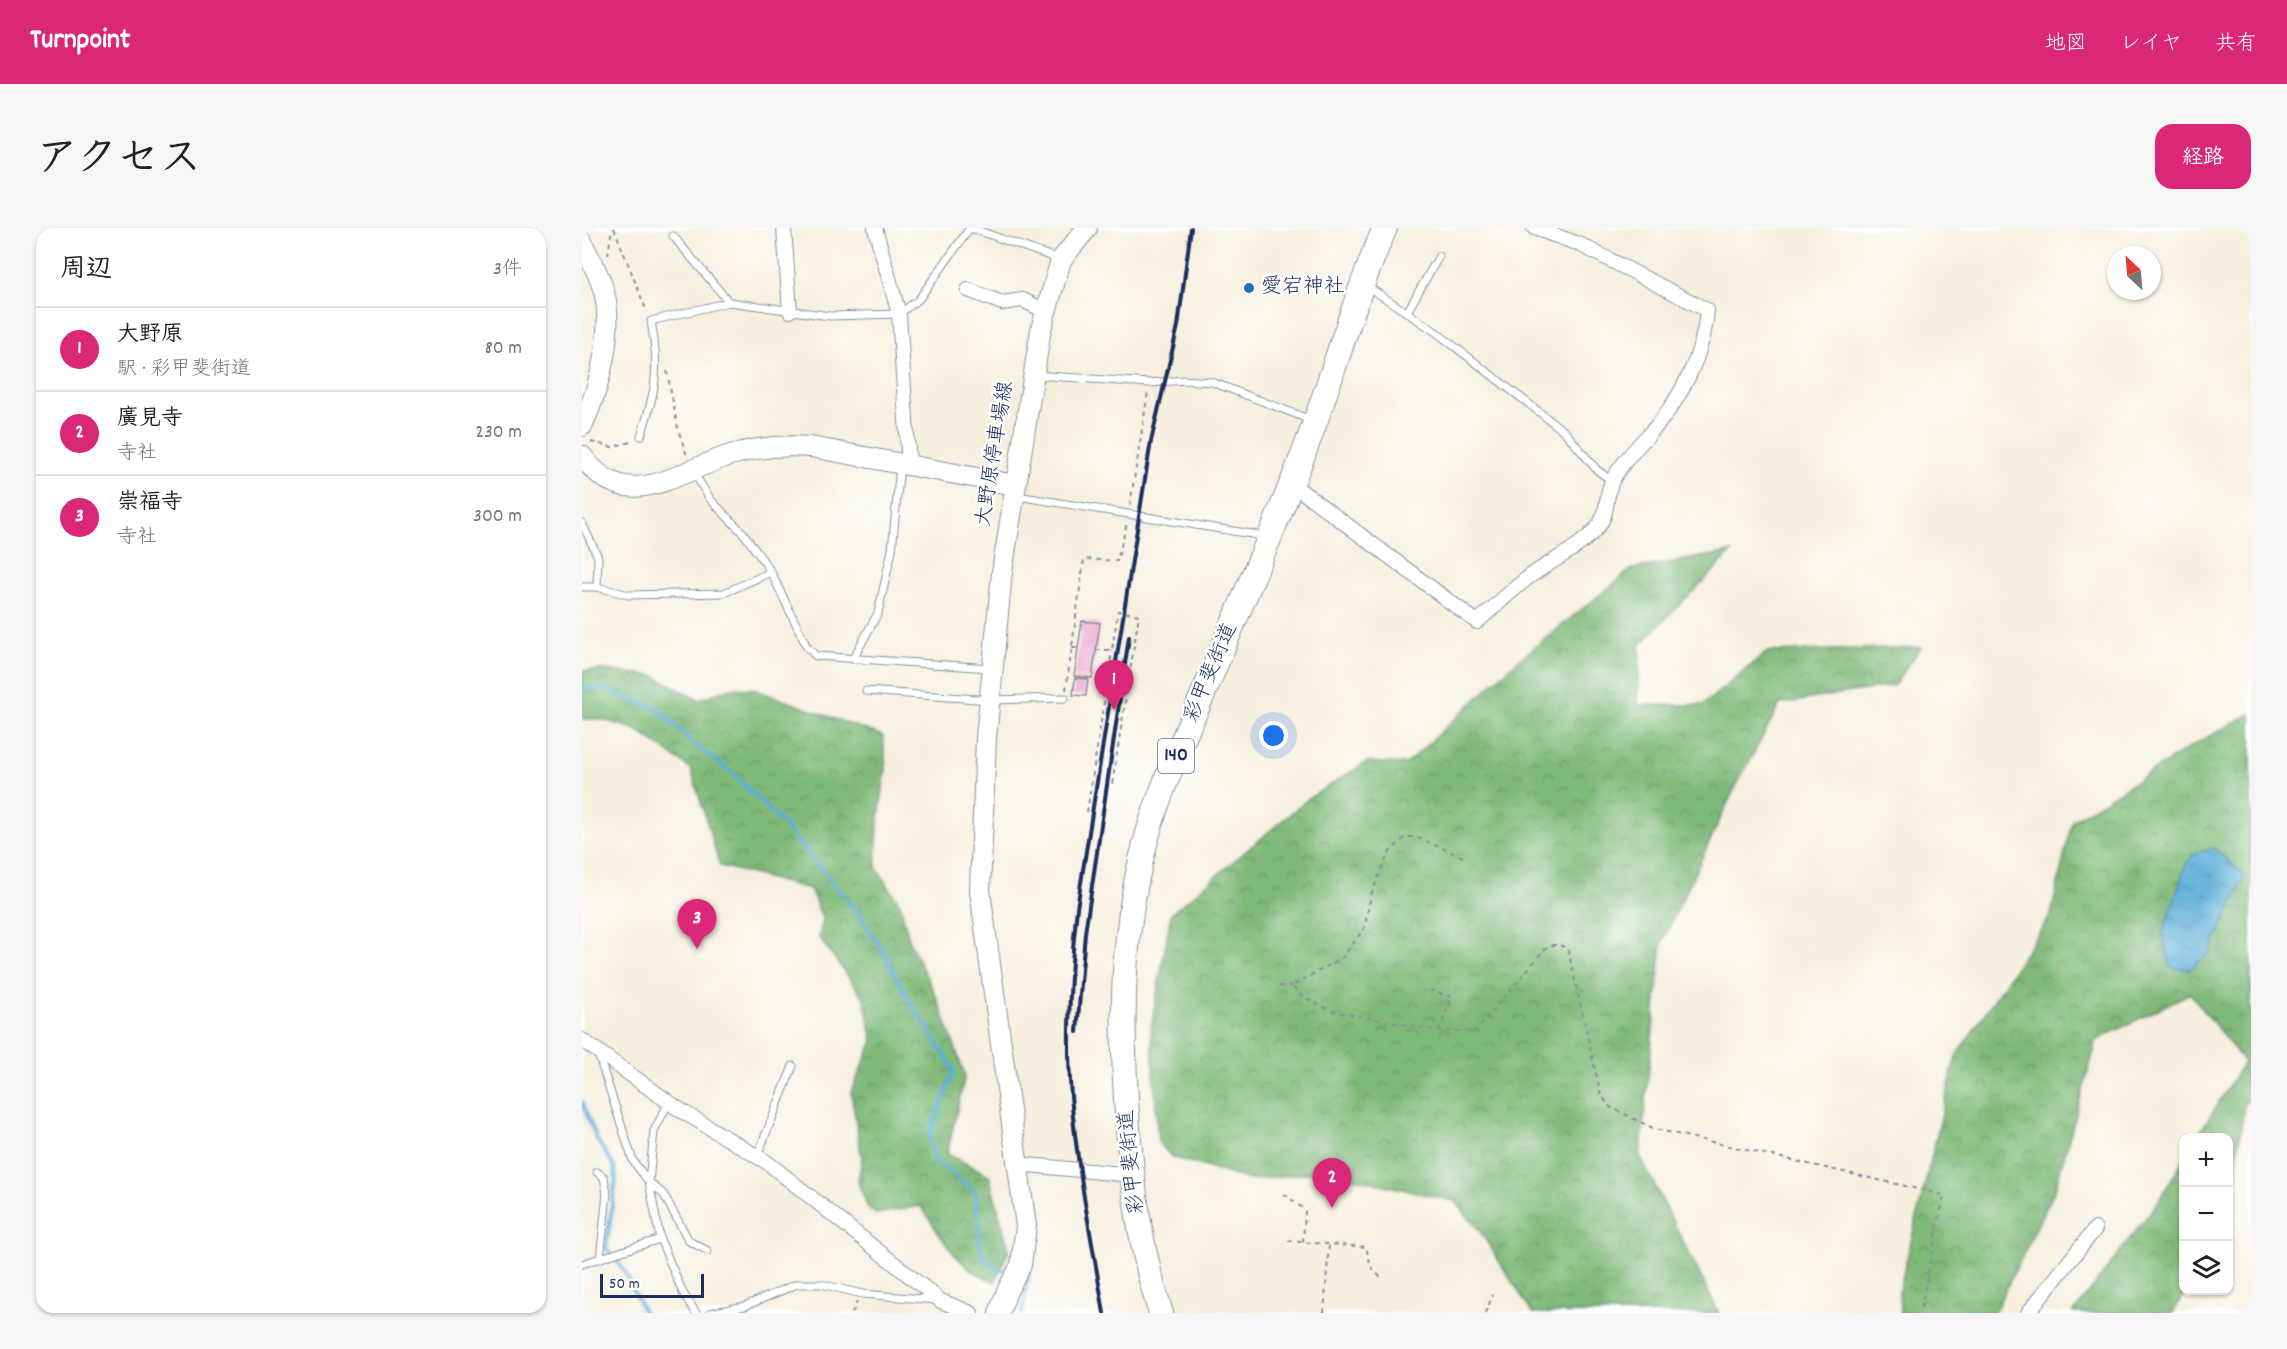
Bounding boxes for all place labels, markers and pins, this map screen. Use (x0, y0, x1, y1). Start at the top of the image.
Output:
place label: 愛宕神社 (1261, 273, 1345, 303)
marker: 愛宕神社 (1242, 281, 1256, 295)
pin: 1 (1094, 660, 1134, 710)
pin: 3 (678, 900, 716, 949)
pin: 2 (1312, 1158, 1352, 1208)

